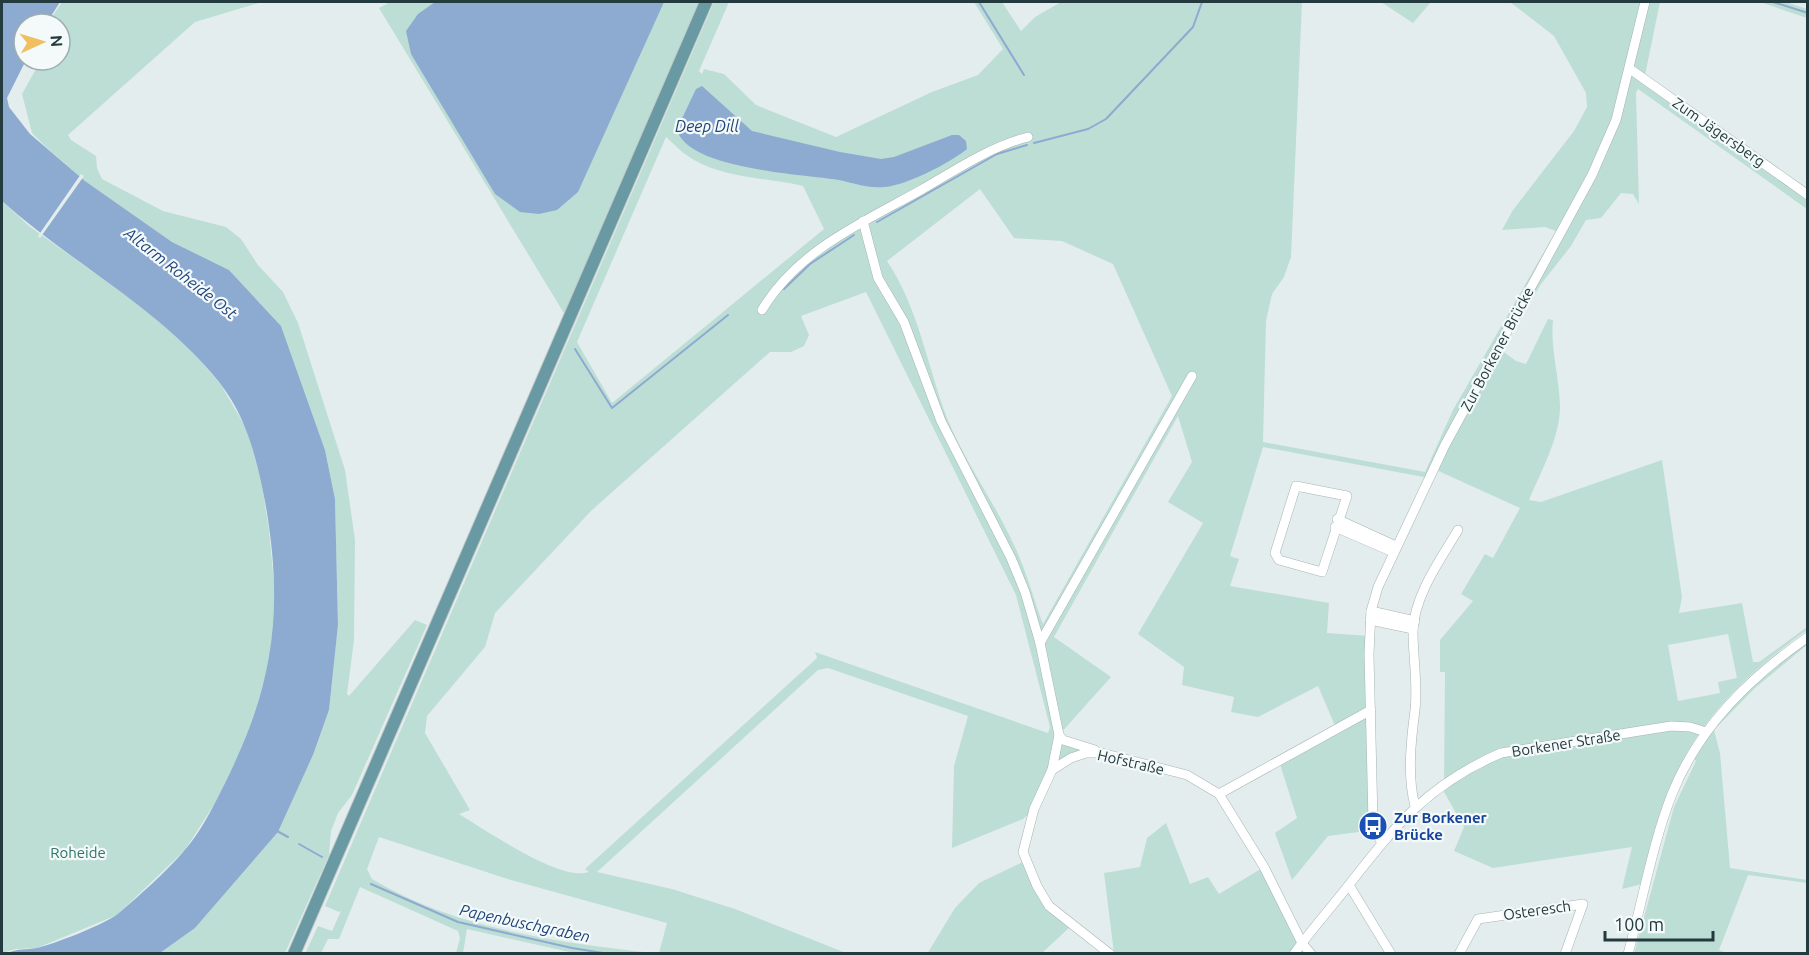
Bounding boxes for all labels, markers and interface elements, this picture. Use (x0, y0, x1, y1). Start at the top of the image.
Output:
north arrow (12, 12, 72, 72)
text: N (48, 34, 66, 48)
street label: Zum Jägersberg (1670, 94, 1768, 170)
water label: Deep Dill (675, 117, 739, 135)
water label: Altarm Roheide Ost (120, 223, 241, 323)
street label: Zur Borkener Brücke (1457, 284, 1537, 414)
street label: Borkener Straße (1510, 726, 1622, 760)
street label: Hofstraße (1096, 746, 1166, 778)
place label: Zur Borkener Brücke (1394, 809, 1488, 843)
bus stop icon: Zur Borkener Brücke (1357, 810, 1389, 842)
park label: Roheide (50, 844, 106, 861)
street label: Osteresch (1502, 897, 1572, 923)
water label: Papenbuschgraben (458, 900, 592, 946)
scale bar (1605, 904, 1713, 942)
text: 100 m (1614, 914, 1664, 934)

